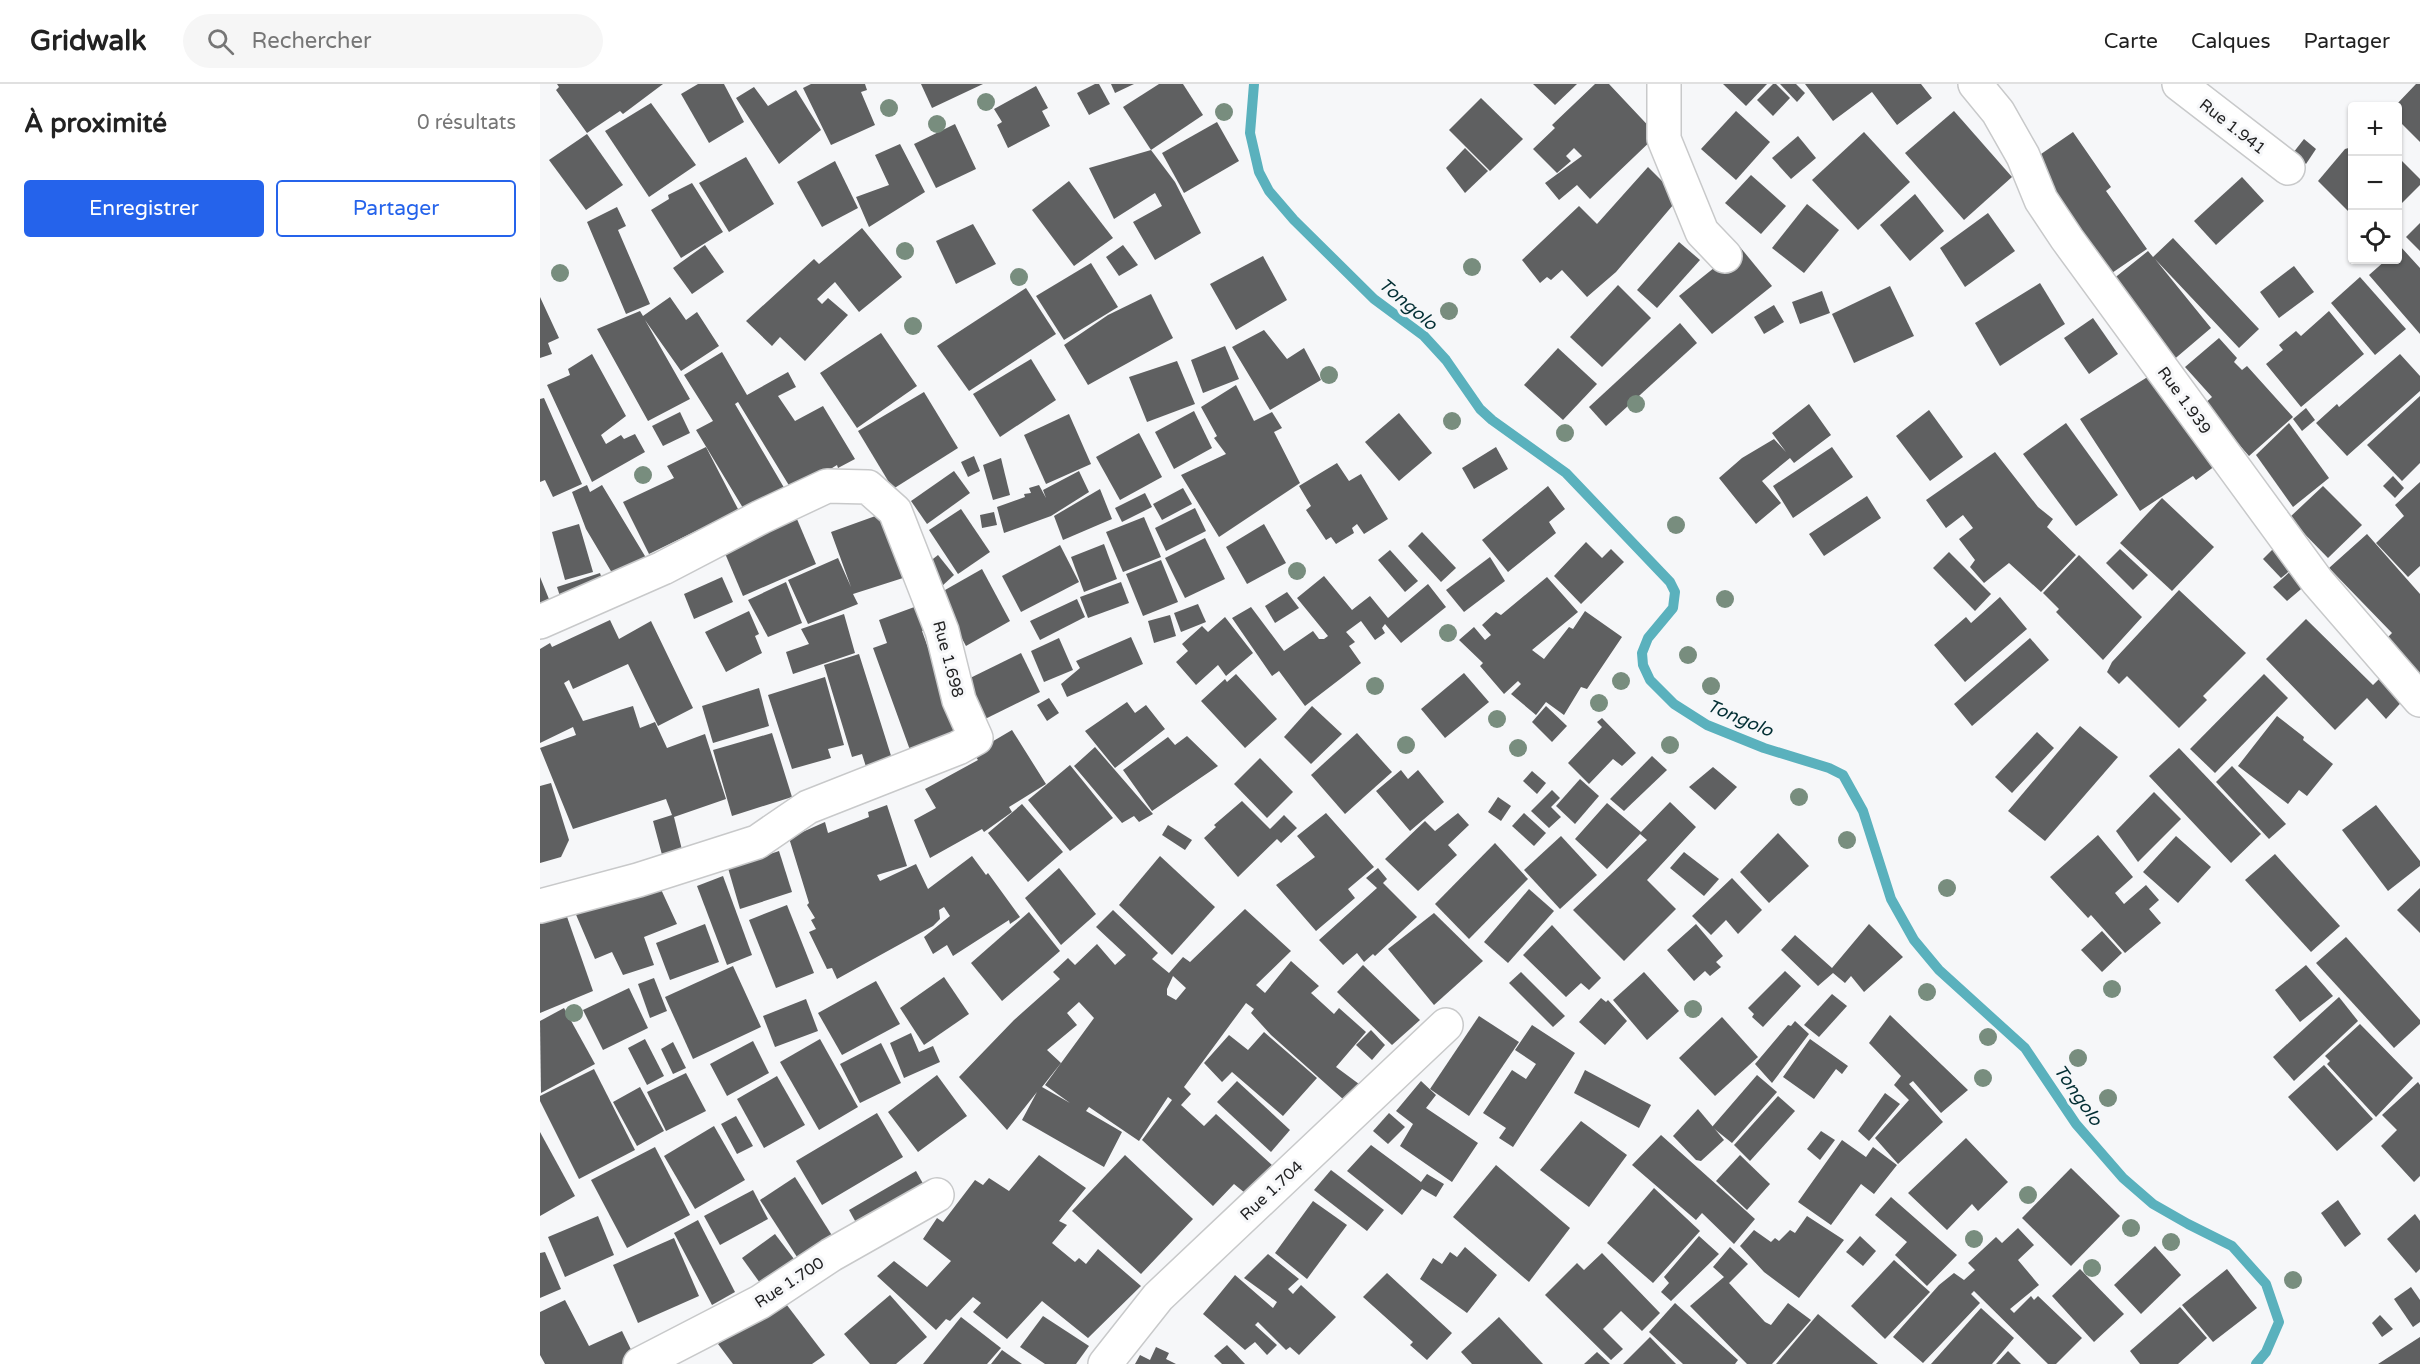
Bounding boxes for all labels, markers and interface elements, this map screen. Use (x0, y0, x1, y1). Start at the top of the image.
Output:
search box (183, 14, 603, 68)
text: Gridwalk (30, 24, 147, 58)
icon: search (204, 25, 237, 58)
text: Rechercher (252, 28, 371, 54)
text: Carte (2104, 29, 2158, 54)
text: Calques (2191, 29, 2271, 54)
text: Partager (2304, 29, 2390, 54)
street label: Rue 1.941 (2195, 95, 2270, 159)
map controls (2348, 102, 2402, 264)
button: + (2348, 102, 2402, 156)
text: À proximité (24, 108, 167, 139)
text: 0 résultats (417, 111, 516, 135)
button: − (2348, 156, 2402, 210)
button: Enregistrer (24, 180, 264, 237)
button: Partager (276, 180, 516, 237)
button: locate (2348, 210, 2402, 264)
water label: Tongolo (1374, 273, 1442, 335)
street label: Rue 1.939 (2153, 363, 2215, 438)
street label: Rue 1.698 (928, 619, 968, 700)
water label: Tongolo (1704, 694, 1777, 742)
water label: Tongolo (2049, 1060, 2108, 1131)
street label: Rue 1.704 (1236, 1157, 1307, 1225)
street label: Rue 1.700 (751, 1253, 828, 1313)

